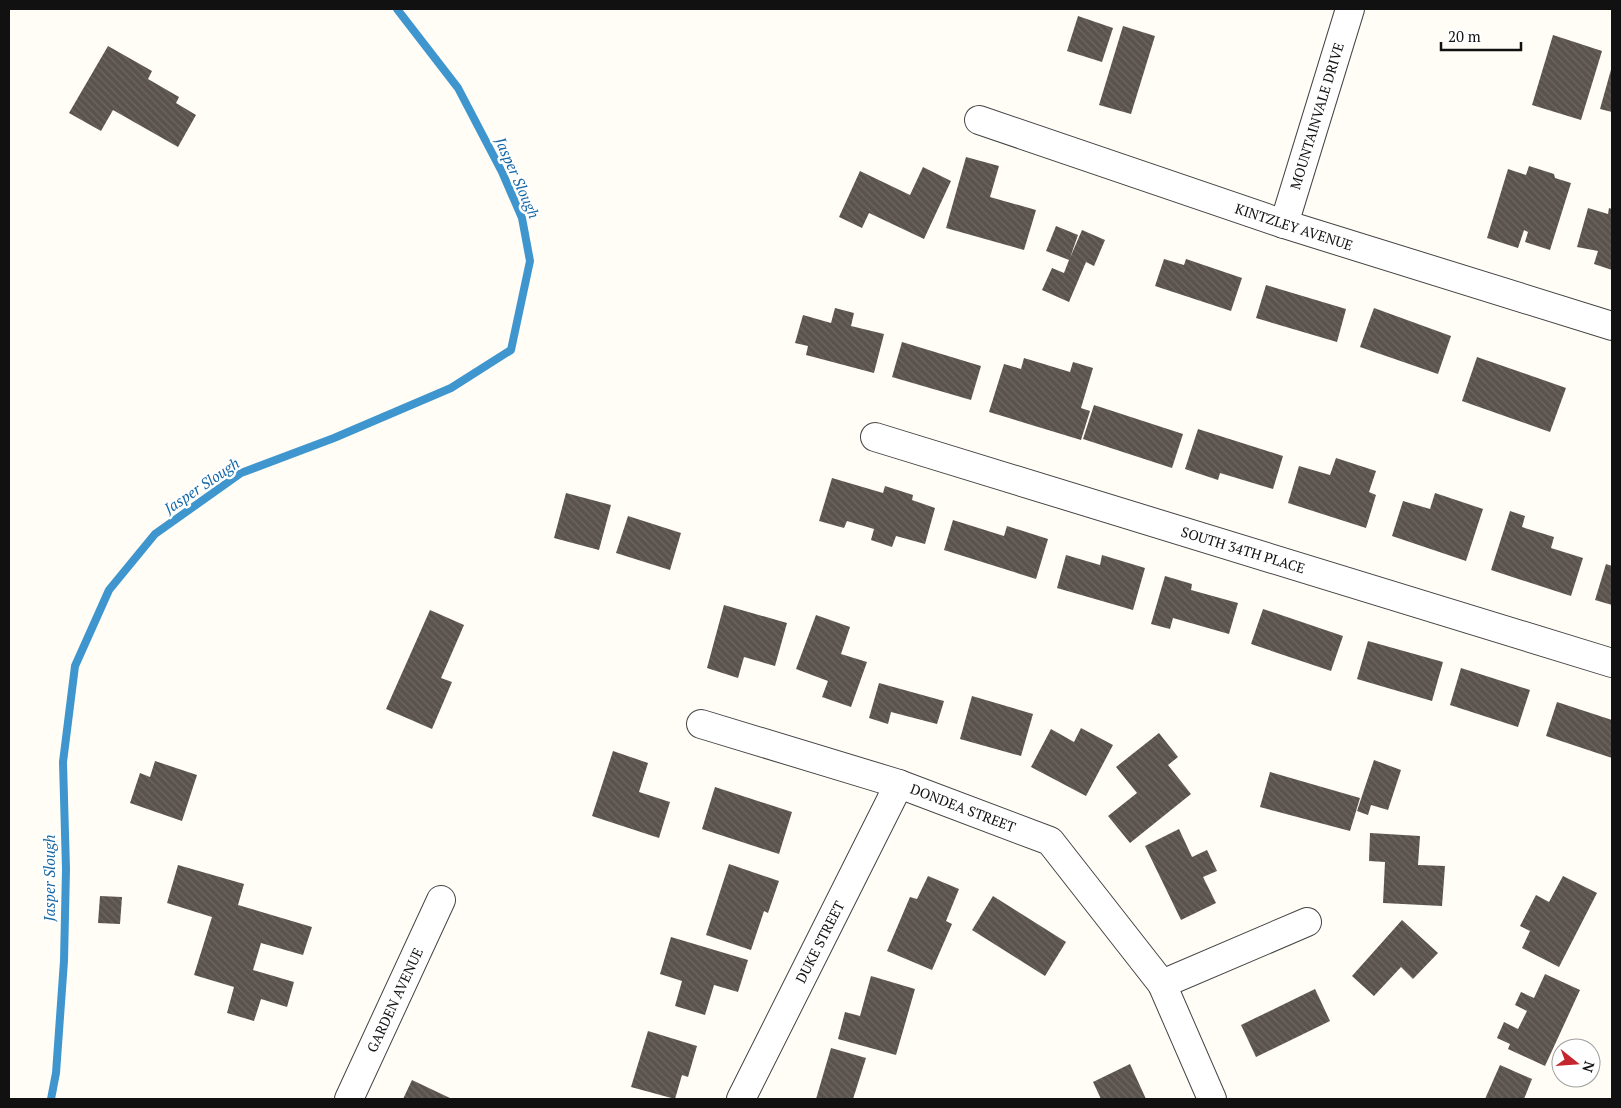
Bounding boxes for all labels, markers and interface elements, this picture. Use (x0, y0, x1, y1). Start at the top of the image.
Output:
scale bar (1441, 20, 1521, 52)
text: 20 m (1448, 26, 1481, 46)
street label: MOUNTAINVALE DRIVE (1285, 40, 1348, 192)
water label: Jasper Slough (491, 133, 545, 221)
street label: KINTZLEY AVENUE (1233, 199, 1356, 255)
water label: Jasper Slough (159, 453, 243, 518)
street label: SOUTH 34TH PLACE (1179, 522, 1307, 577)
street label: DONDEA STREET (908, 779, 1019, 836)
water label: Jasper Slough (39, 835, 59, 922)
street label: DUKE STREET (791, 897, 849, 986)
street label: GARDEN AVENUE (362, 944, 427, 1055)
north arrow (1551, 1038, 1601, 1088)
text: N (1578, 1059, 1600, 1075)

